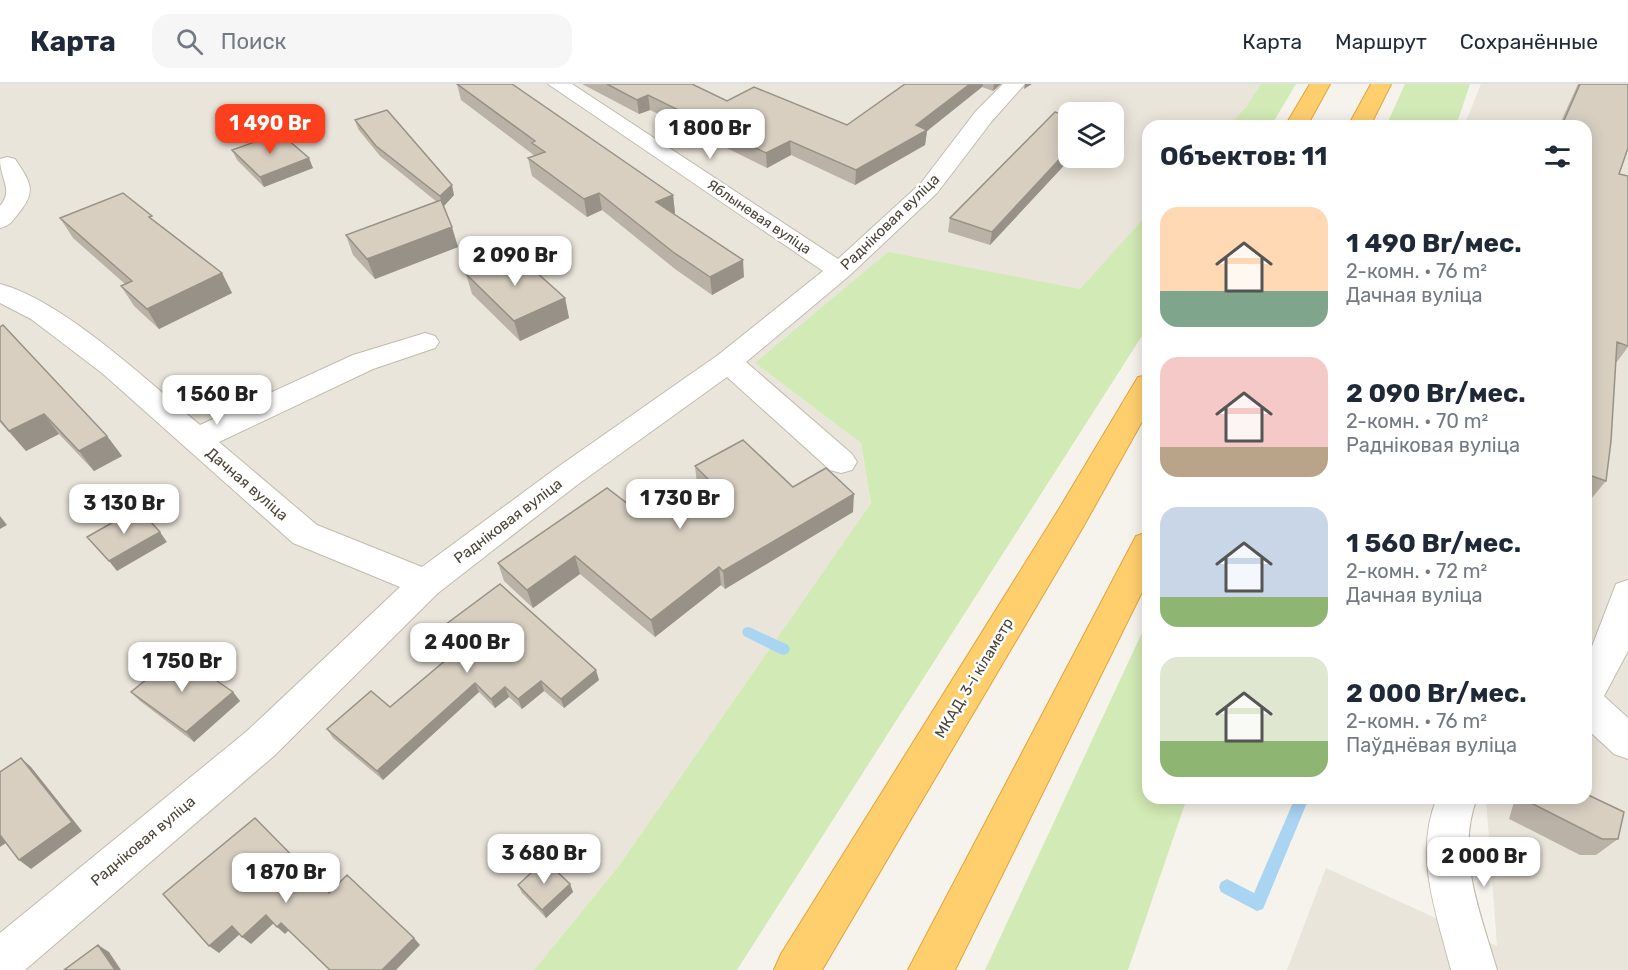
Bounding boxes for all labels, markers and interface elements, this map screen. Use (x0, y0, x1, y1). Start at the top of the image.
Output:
search box (152, 14, 572, 68)
text: Карта (30, 25, 116, 58)
icon: search (173, 25, 206, 58)
text: Поиск (221, 28, 286, 55)
text: Карта (1242, 29, 1302, 54)
text: Маршрут (1335, 29, 1427, 54)
text: Сохранённые (1460, 29, 1598, 54)
map controls (1058, 102, 1124, 168)
button: layers (1058, 102, 1124, 168)
pin: 1 490 Br (208, 104, 332, 155)
pin: 1 800 Br (648, 109, 772, 160)
text: 1 490 Br (229, 111, 311, 135)
text: 1 800 Br (669, 116, 751, 140)
icon: filters (1541, 140, 1574, 173)
text: Объектов: 11 (1160, 141, 1327, 172)
street label: Радніковая вуліца (837, 170, 943, 274)
street label: Яблыневая вуліца (704, 176, 814, 258)
text: 1 490 Br/мес. (1346, 228, 1522, 259)
icon: home (1208, 231, 1280, 303)
pin: 2 090 Br (453, 236, 577, 287)
text: 2 090 Br (473, 243, 557, 267)
text: 2-комн. · 76 m² (1346, 259, 1487, 283)
text: Дачная вуліца (1346, 283, 1483, 307)
pin: 1 560 Br (155, 375, 279, 426)
text: 2 090 Br/мес. (1346, 378, 1526, 409)
icon: home (1208, 381, 1280, 453)
text: 1 560 Br (176, 382, 258, 406)
text: 2-комн. · 70 m² (1346, 409, 1488, 433)
text: Радніковая вуліца (1346, 433, 1520, 457)
street label: Дачная вуліца (202, 444, 292, 524)
street label: Радніковая вуліца (450, 475, 566, 567)
pin: 1 730 Br (618, 479, 742, 530)
pin: 3 130 Br (62, 484, 186, 535)
text: 1 730 Br (640, 486, 720, 510)
text: 3 130 Br (83, 491, 165, 515)
text: 1 560 Br/мес. (1346, 528, 1521, 559)
icon: home (1208, 531, 1280, 603)
text: 2-комн. · 72 m² (1346, 559, 1487, 583)
text: Дачная вуліца (1346, 583, 1483, 607)
street label: МКАД, 3-і кіламетр (931, 615, 1017, 741)
pin: 2 400 Br (405, 623, 529, 674)
text: 2 400 Br (424, 630, 510, 654)
pin: 1 750 Br (120, 642, 244, 693)
text: 1 750 Br (142, 649, 222, 673)
text: 2 000 Br/мес. (1346, 678, 1527, 709)
icon: home (1208, 681, 1280, 753)
text: 2-комн. · 76 m² (1346, 709, 1487, 733)
text: Паўднёвая вуліца (1346, 733, 1517, 757)
street label: Радніковая вуліца (87, 792, 199, 890)
pin: 3 680 Br (482, 834, 606, 885)
pin: 2 000 Br (1422, 837, 1546, 888)
text: 3 680 Br (501, 841, 587, 865)
text: 2 000 Br (1441, 844, 1527, 868)
pin: 1 870 Br (224, 853, 348, 904)
text: 1 870 Br (246, 860, 326, 884)

